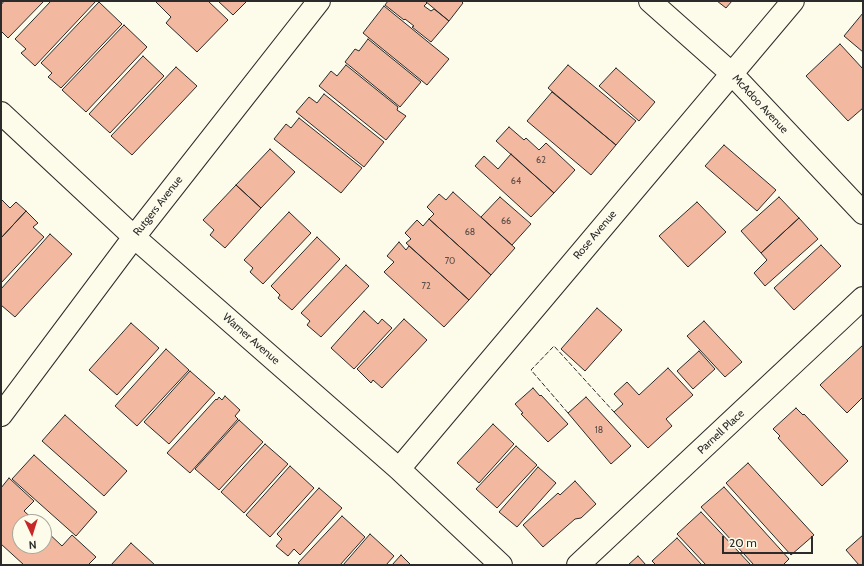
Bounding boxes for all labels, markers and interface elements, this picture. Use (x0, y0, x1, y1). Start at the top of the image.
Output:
street label: McAdoo Avenue (729, 72, 791, 136)
house number: 62 (536, 155, 546, 165)
street label: Rutgers Avenue (130, 173, 186, 239)
house number: 64 (511, 176, 521, 186)
street label: Rose Avenue (571, 208, 619, 262)
house number: 66 (501, 216, 511, 226)
house number: 68 (465, 227, 475, 237)
house number: 70 (445, 256, 455, 266)
house number: 72 (421, 281, 431, 291)
street label: Warner Avenue (220, 311, 282, 367)
street label: Parnell Place (695, 407, 747, 457)
house number: 18 (595, 425, 603, 435)
north arrow (12, 514, 52, 554)
scale bar (724, 528, 815, 554)
text: 20 m (729, 535, 757, 550)
text: N (28, 538, 37, 552)

